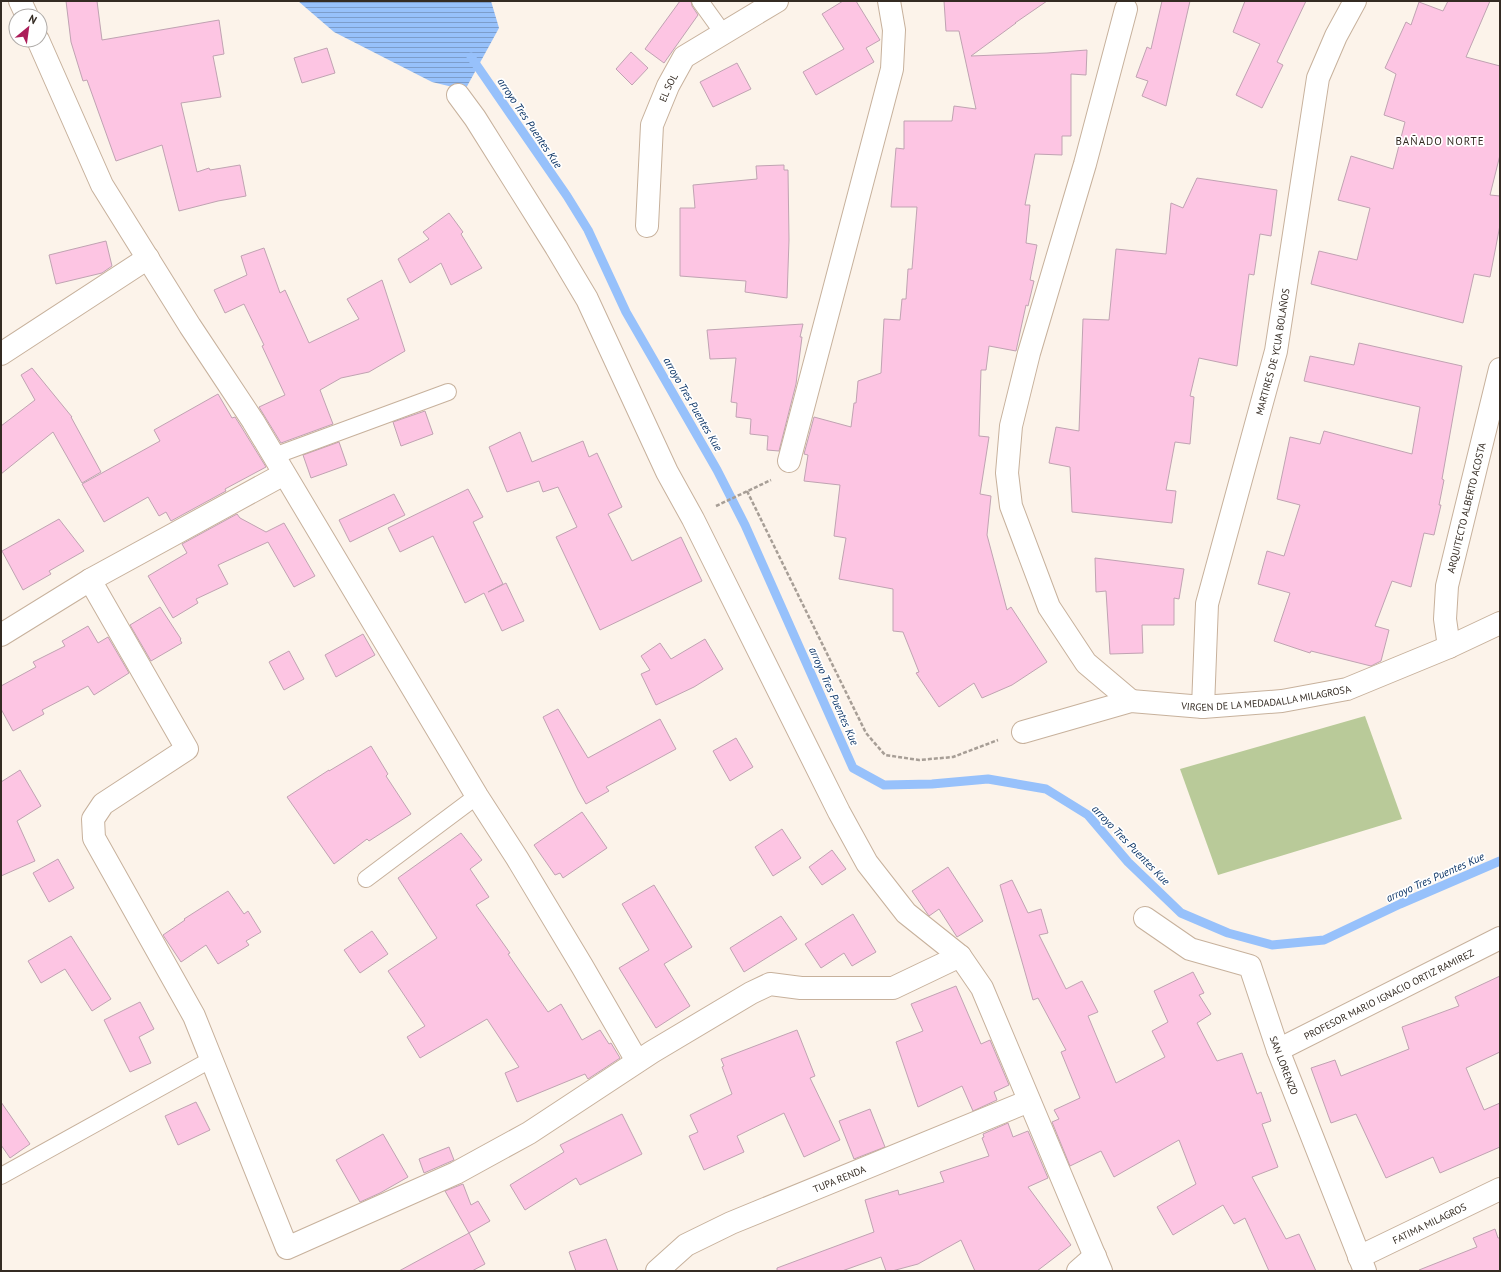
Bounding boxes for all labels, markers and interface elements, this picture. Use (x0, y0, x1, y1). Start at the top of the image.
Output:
north arrow (8, 8, 48, 48)
text: N (26, 11, 39, 27)
street label: EL SOL (656, 71, 681, 104)
water label: arroyo Tres Puentes Kue (495, 75, 565, 171)
district label: BAÑADO NORTE (1395, 134, 1485, 148)
street label: MARTIRES DE YCUA BOLAÑOS (1253, 287, 1293, 417)
water label: arroyo Tres Puentes Kue (660, 355, 726, 453)
street label: ARQUITECTO ALBERTO ACOSTA (1444, 441, 1489, 574)
water label: arroyo Tres Puentes Kue (806, 645, 862, 747)
street label: VIRGEN DE LA MEDADALLA MILAGROSA (1180, 682, 1353, 714)
water label: arroyo Tres Puentes Kue (1089, 802, 1173, 888)
water label: arroyo Tres Puentes Kue (1384, 849, 1486, 905)
street label: PROFESOR MARIO IGNACIO ORTIZ RAMIREZ (1302, 946, 1477, 1043)
street label: SAN LORENZO (1267, 1034, 1301, 1097)
street label: TUPA RENDA (811, 1163, 868, 1196)
street label: FATIMA MILAGROS (1390, 1200, 1468, 1247)

